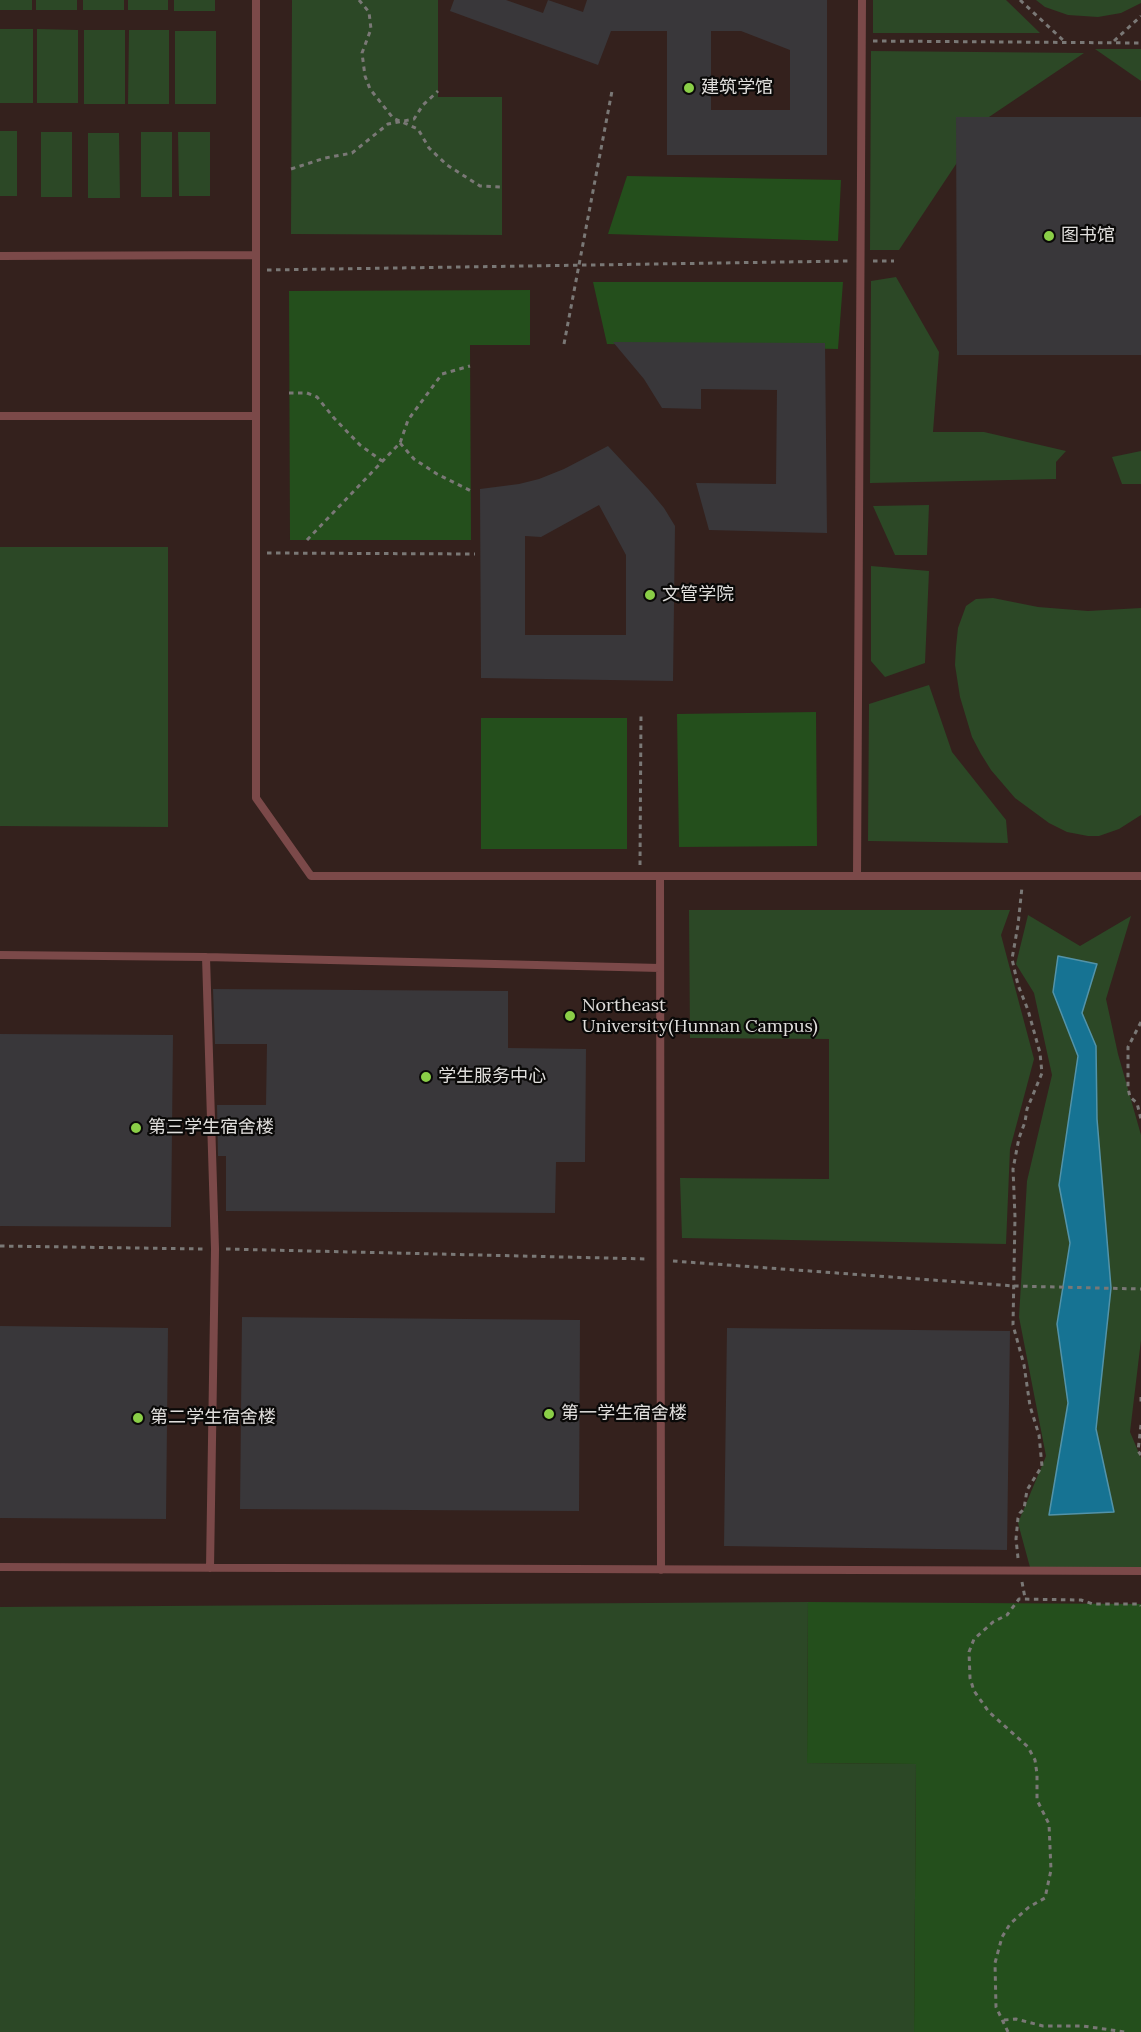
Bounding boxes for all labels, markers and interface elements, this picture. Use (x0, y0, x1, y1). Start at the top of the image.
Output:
place label: 建筑学馆 (701, 77, 773, 99)
marker: 建筑学馆 (682, 81, 696, 95)
place label: 图书馆 (1061, 225, 1115, 247)
marker: 图书馆 (1042, 229, 1056, 243)
place label: 文管学院 (662, 584, 734, 606)
marker: 文管学院 (643, 588, 657, 602)
place label: Northeast University(Hunnan Campus) (582, 995, 818, 1038)
marker: Northeast University(Hunnan Campus) (563, 1009, 577, 1023)
place label: 学生服务中心 (438, 1066, 546, 1088)
marker: 学生服务中心 (419, 1070, 433, 1084)
place label: 第三学生宿舍楼 (148, 1117, 274, 1139)
marker: 第三学生宿舍楼 (129, 1121, 143, 1135)
place label: 第一学生宿舍楼 (561, 1403, 687, 1425)
place label: 第二学生宿舍楼 (150, 1407, 276, 1429)
marker: 第一学生宿舍楼 (542, 1407, 556, 1421)
marker: 第二学生宿舍楼 (131, 1411, 145, 1425)

